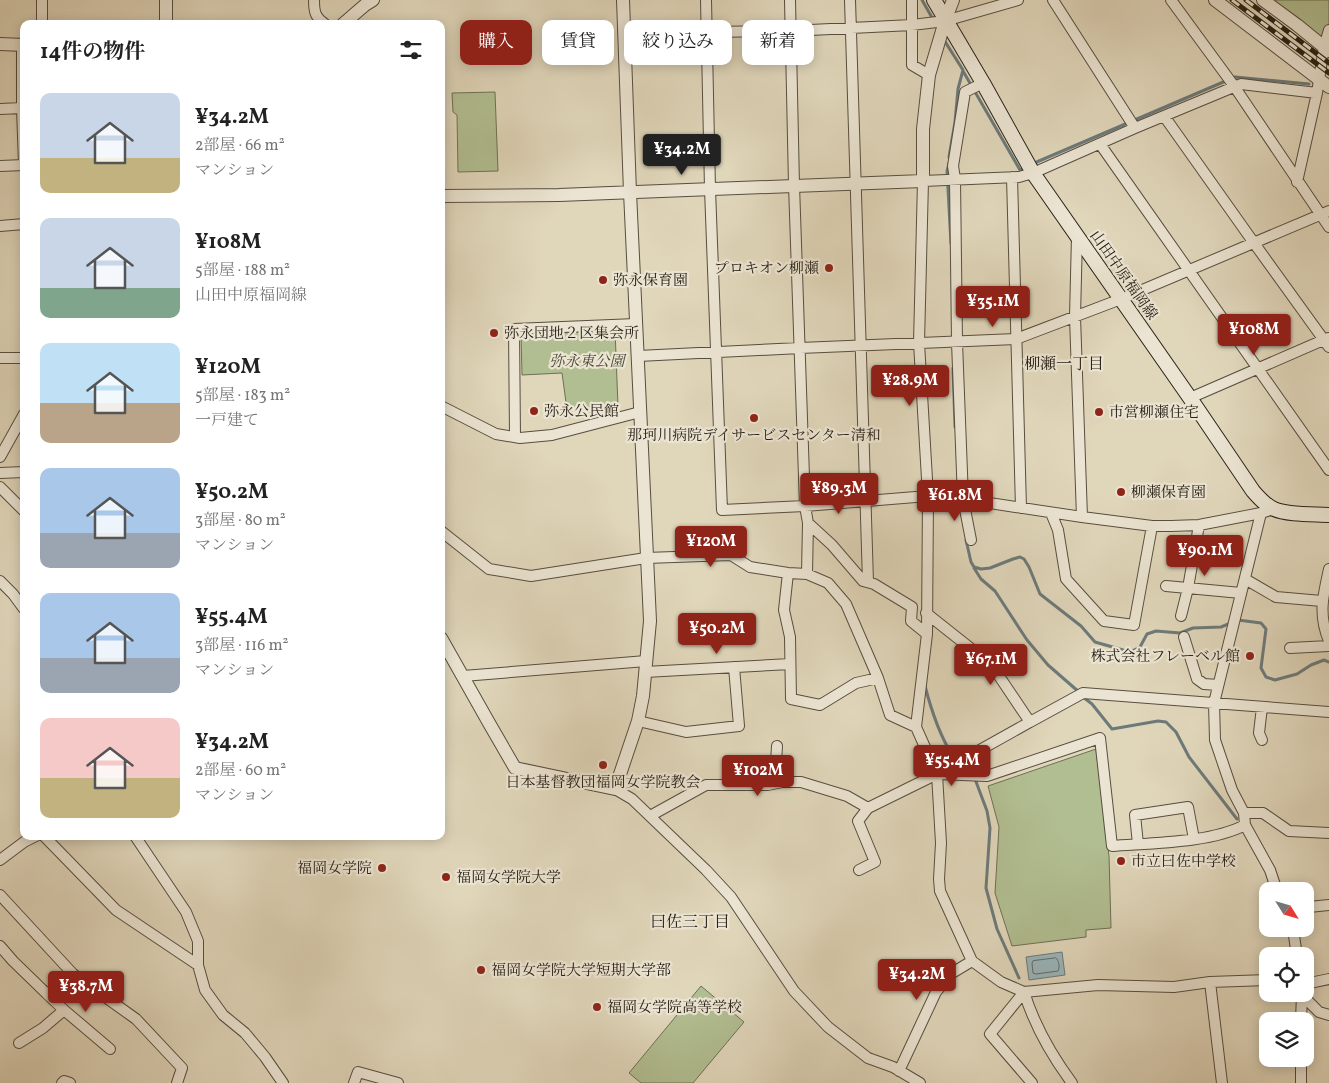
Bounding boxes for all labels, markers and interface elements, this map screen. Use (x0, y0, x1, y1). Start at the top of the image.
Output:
chip: 購入 (460, 20, 532, 65)
chip: 賃貸 (542, 20, 614, 65)
chip: 絞り込み (624, 20, 732, 65)
chip: 新着 (742, 20, 814, 65)
icon: filters (397, 36, 425, 64)
text: 14件の物件 (40, 38, 145, 67)
text: ¥34.2M (195, 103, 269, 132)
icon: home (80, 113, 140, 173)
pin: ¥34.2M (641, 134, 723, 176)
text: 2部屋 · 66 m² (195, 135, 285, 157)
text: ¥34.2M (654, 139, 710, 161)
text: マンション (195, 160, 274, 182)
street label: 山田中原福岡線 (1084, 227, 1161, 325)
text: ¥108M (195, 228, 261, 257)
icon: home (80, 238, 140, 298)
place label: プロキオン柳瀬 (714, 259, 819, 280)
text: 5部屋 · 188 m² (195, 260, 290, 282)
marker: プロキオン柳瀬 (823, 262, 835, 274)
place label: 弥永保育園 (613, 271, 688, 292)
marker: 弥永保育園 (597, 274, 609, 286)
text: 山田中原福岡線 (195, 285, 307, 307)
pin: ¥35.1M (952, 286, 1034, 328)
text: ¥35.1M (967, 291, 1019, 313)
pin: ¥108M (1219, 314, 1289, 356)
text: ¥108M (1229, 319, 1279, 341)
place label: 弥永団地２区集会所 (504, 324, 639, 345)
marker: 弥永団地２区集会所 (488, 327, 500, 339)
park label: 弥永東公園 (549, 352, 627, 373)
text: ¥120M (195, 353, 261, 382)
district label: 柳瀬一丁目 (1024, 354, 1104, 376)
icon: home (80, 363, 140, 423)
pin: ¥28.9M (869, 364, 951, 407)
text: ¥28.9M (882, 370, 938, 392)
text: 5部屋 · 183 m² (195, 385, 290, 407)
place label: 弥永公民館 (544, 402, 619, 423)
place label: 市営柳瀬住宅 (1109, 403, 1199, 424)
marker: 弥永公民館 (528, 405, 540, 417)
marker: 市営柳瀬住宅 (1093, 406, 1105, 418)
text: 一戸建て (195, 410, 259, 432)
marker: 那珂川病院デイサービスセンター清和 (748, 412, 760, 424)
place label: 那珂川病院デイサービスセンター清和 (627, 426, 881, 447)
pin: ¥89.3M (798, 472, 880, 515)
text: ¥50.2M (195, 478, 268, 507)
text: ¥89.3M (811, 478, 867, 500)
pin: ¥61.8M (914, 480, 996, 522)
place label: 柳瀬保育園 (1131, 483, 1206, 504)
text: ¥61.8M (928, 485, 982, 507)
marker: 柳瀬保育園 (1115, 486, 1127, 498)
icon: home (80, 488, 140, 548)
text: 3部屋 · 80 m² (195, 510, 286, 532)
pin: ¥120M (676, 526, 746, 568)
text: ¥120M (686, 531, 736, 553)
pin: ¥90.1M (1164, 534, 1246, 577)
text: マンション (195, 535, 274, 557)
text: ¥90.1M (1177, 540, 1233, 562)
text: ¥55.4M (195, 603, 267, 632)
pin: ¥50.2M (676, 612, 758, 655)
icon: home (80, 613, 140, 673)
text: ¥50.2M (689, 618, 745, 640)
text: 3部屋 · 116 m² (195, 635, 289, 657)
pin: ¥67.1M (950, 644, 1032, 686)
place label: 株式会社フレーベル館 (1091, 647, 1240, 668)
text: ¥67.1M (965, 649, 1017, 671)
marker: 株式会社フレーベル館 (1244, 650, 1256, 662)
text: マンション (195, 660, 274, 682)
text: ¥34.2M (195, 728, 269, 757)
icon: home (80, 738, 140, 798)
pin: ¥55.4M (911, 744, 993, 787)
text: ¥55.4M (924, 750, 980, 772)
pin: ¥102M (723, 754, 793, 797)
marker: 日本基督教団福岡女学院教会 (597, 759, 609, 771)
text: 2部屋 · 60 m² (195, 760, 286, 782)
text: ¥102M (733, 760, 783, 782)
place label: 日本基督教団福岡女学院教会 (505, 773, 701, 794)
text: マンション (195, 785, 274, 807)
place label: 市立曰佐中学校 (1131, 852, 1236, 873)
marker: 市立曰佐中学校 (1115, 855, 1127, 867)
place label: 福岡女学院 (297, 859, 372, 880)
marker: 福岡女学院 (376, 862, 388, 874)
place label: 福岡女学院大学 (456, 868, 561, 889)
marker: 福岡女学院大学 (440, 871, 452, 883)
north arrow (1259, 882, 1314, 938)
map controls (1259, 882, 1314, 1067)
district label: 曰佐三丁目 (650, 912, 730, 934)
button: locate (1259, 947, 1314, 1002)
pin: ¥34.2M (876, 958, 958, 1001)
place label: 福岡女学院大学短期大学部 (491, 961, 671, 982)
marker: 福岡女学院大学短期大学部 (475, 964, 487, 976)
text: ¥34.2M (889, 964, 945, 986)
pin: ¥38.7M (45, 970, 127, 1013)
text: ¥38.7M (59, 976, 113, 998)
place label: 福岡女学院高等学校 (607, 998, 742, 1019)
marker: 福岡女学院高等学校 (591, 1001, 603, 1013)
button: layers (1259, 1012, 1314, 1067)

